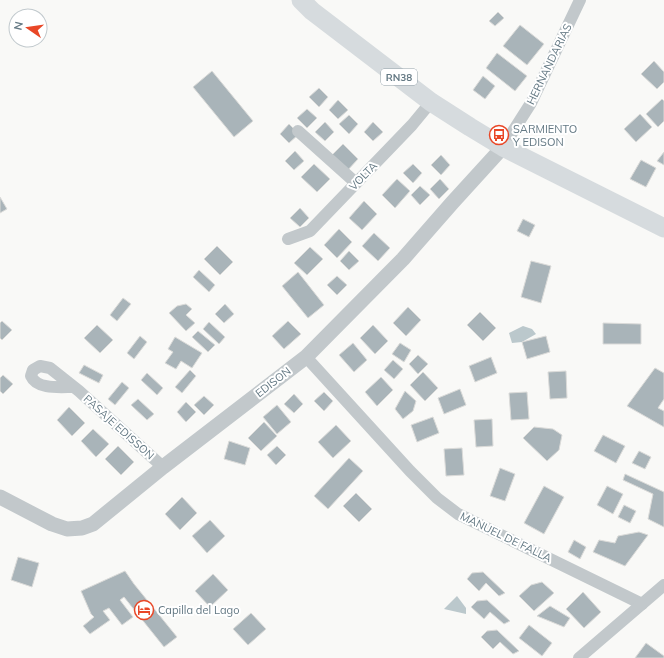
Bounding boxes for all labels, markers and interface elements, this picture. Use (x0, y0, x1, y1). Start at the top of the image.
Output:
north arrow (8, 8, 48, 48)
text: N (11, 20, 26, 31)
street label: HERNANDARIAS (523, 21, 575, 107)
road number: RN38 (381, 69, 417, 85)
place label: SARMIENTO Y EDISON (512, 122, 577, 149)
bus stop icon: SARMIENTO Y EDISON (488, 124, 510, 146)
street label: VOLTA (346, 159, 380, 193)
street label: EDISON (252, 364, 294, 400)
street label: PASAJE EDISSON (81, 392, 157, 462)
street label: MANUEL DE FALLA (458, 509, 554, 565)
hotel icon: Capilla del Lago (133, 599, 155, 621)
place label: Capilla del Lago (158, 603, 239, 617)

